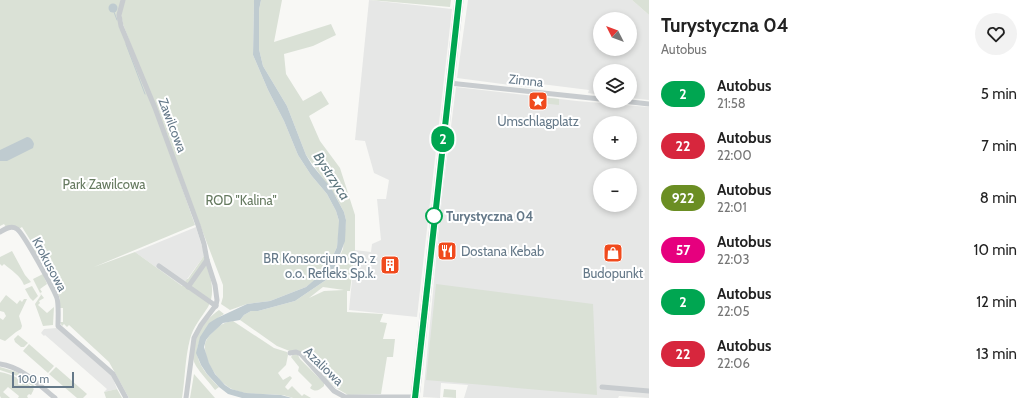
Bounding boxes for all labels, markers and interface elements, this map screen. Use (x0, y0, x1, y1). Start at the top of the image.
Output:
north arrow (593, 12, 637, 56)
map controls (593, 12, 637, 212)
button: heart (975, 13, 1017, 55)
text: Turystyczna 04 (661, 14, 789, 37)
text: Autobus (661, 41, 707, 57)
button: layers (593, 64, 637, 108)
street label: Zimna (508, 70, 545, 90)
text: Autobus (717, 77, 771, 95)
text: 2 (679, 85, 687, 103)
text: 5 min (981, 85, 1017, 103)
place icon: Umschlagplatz (527, 90, 549, 112)
text: 21:58 (717, 95, 746, 111)
street label: Zawilcowa (155, 96, 191, 155)
place label: Umschlagplatz (497, 113, 579, 129)
button: + (593, 116, 637, 160)
line badge: 2 (430, 126, 456, 152)
text: Autobus (717, 129, 771, 147)
text: 2 (439, 130, 447, 148)
text: 22 (676, 137, 690, 155)
text: 7 min (981, 137, 1017, 155)
text: 22:00 (717, 147, 751, 163)
water label: Bystrzyca (310, 148, 354, 204)
button: − (593, 168, 637, 212)
park label: Park Zawilcowa (62, 176, 146, 192)
text: Autobus (717, 181, 771, 199)
text: 922 (672, 189, 694, 207)
text: 8 min (980, 189, 1017, 207)
park label: ROD "Kalina" (205, 192, 277, 208)
text: 22:01 (717, 199, 747, 215)
marker: Turystyczna 04 (425, 207, 443, 225)
place label: Turystyczna 04 (446, 208, 533, 224)
text: Autobus (717, 233, 771, 251)
street label: Krokusowa (29, 234, 71, 295)
restaurant icon: Dostana Kebab (436, 240, 458, 262)
text: 57 (676, 241, 690, 259)
text: 10 min (974, 241, 1017, 259)
shop icon: Budopunkt (602, 242, 624, 264)
place label: Dostana Kebab (461, 243, 544, 259)
place label: BR Konsorcjum Sp. z o.o. Refleks Sp.k. (263, 250, 376, 281)
text: 22:03 (717, 251, 749, 267)
building icon: BR Konsorcjum Sp. z o.o. Refleks Sp.k. (379, 254, 401, 276)
place label: Budopunkt (583, 265, 644, 281)
text: Autobus (717, 285, 771, 303)
text: 2 (679, 293, 687, 311)
text: 12 min (976, 293, 1017, 311)
text: 22:05 (717, 303, 749, 319)
text: Autobus (717, 337, 771, 355)
street label: Azaliowa (301, 343, 348, 389)
text: 22 (676, 345, 690, 363)
text: 13 min (976, 345, 1017, 363)
text: 22:06 (717, 355, 750, 371)
scale bar (12, 370, 74, 389)
text: 100 m (18, 372, 49, 386)

